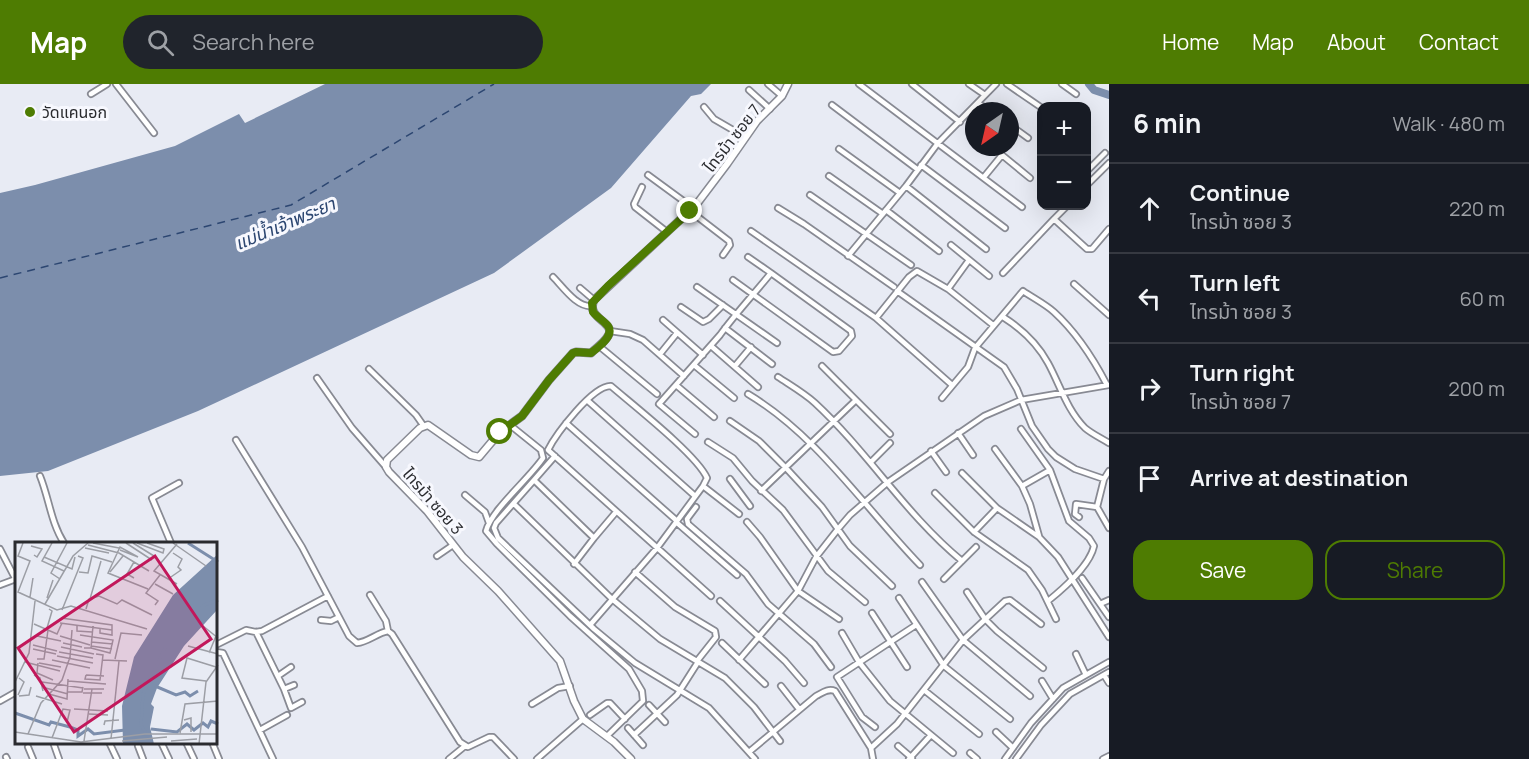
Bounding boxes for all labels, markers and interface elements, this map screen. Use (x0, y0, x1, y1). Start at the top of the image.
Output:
search box (123, 15, 543, 69)
text: Map (30, 23, 87, 61)
icon: search (144, 26, 177, 59)
text: Search here (192, 27, 315, 57)
text: Home (1162, 28, 1219, 56)
text: Map (1252, 28, 1294, 56)
text: About (1327, 28, 1386, 56)
text: Contact (1419, 28, 1499, 56)
street label: ไทรม้า ซอย 7 (698, 99, 766, 177)
place label: วัดแคนอก (42, 101, 107, 123)
north arrow (965, 102, 1019, 156)
map controls (1037, 102, 1091, 210)
button: + (1037, 102, 1091, 156)
marker: วัดแคนอก (23, 105, 37, 119)
text: 6 min (1133, 105, 1201, 141)
text: Walk · 480 m (1392, 110, 1505, 137)
button: − (1037, 156, 1091, 210)
text: Continue (1190, 178, 1290, 208)
water label: แม่น้ำเจ้าพระยา (231, 191, 339, 255)
icon: ahead (1133, 192, 1166, 225)
text: 220 m (1449, 195, 1505, 222)
route end (676, 197, 702, 223)
text: ไทรม้า ซอย 3 (1190, 208, 1292, 235)
text: Turn left (1190, 268, 1280, 298)
icon: left (1133, 282, 1166, 315)
text: 60 m (1459, 285, 1505, 312)
text: ไทรม้า ซอย 3 (1190, 298, 1292, 325)
text: Turn right (1190, 358, 1295, 388)
icon: right (1133, 372, 1166, 405)
text: 200 m (1448, 375, 1505, 402)
text: ไทรม้า ซอย 7 (1190, 388, 1291, 415)
route start (486, 418, 512, 444)
street label: ไทรม้า ซอย 3 (397, 462, 468, 539)
icon: arrive (1133, 462, 1166, 495)
text: Arrive at destination (1190, 463, 1408, 493)
button: Save (1133, 540, 1313, 600)
button: Share (1325, 540, 1505, 600)
inset map (15, 542, 218, 744)

